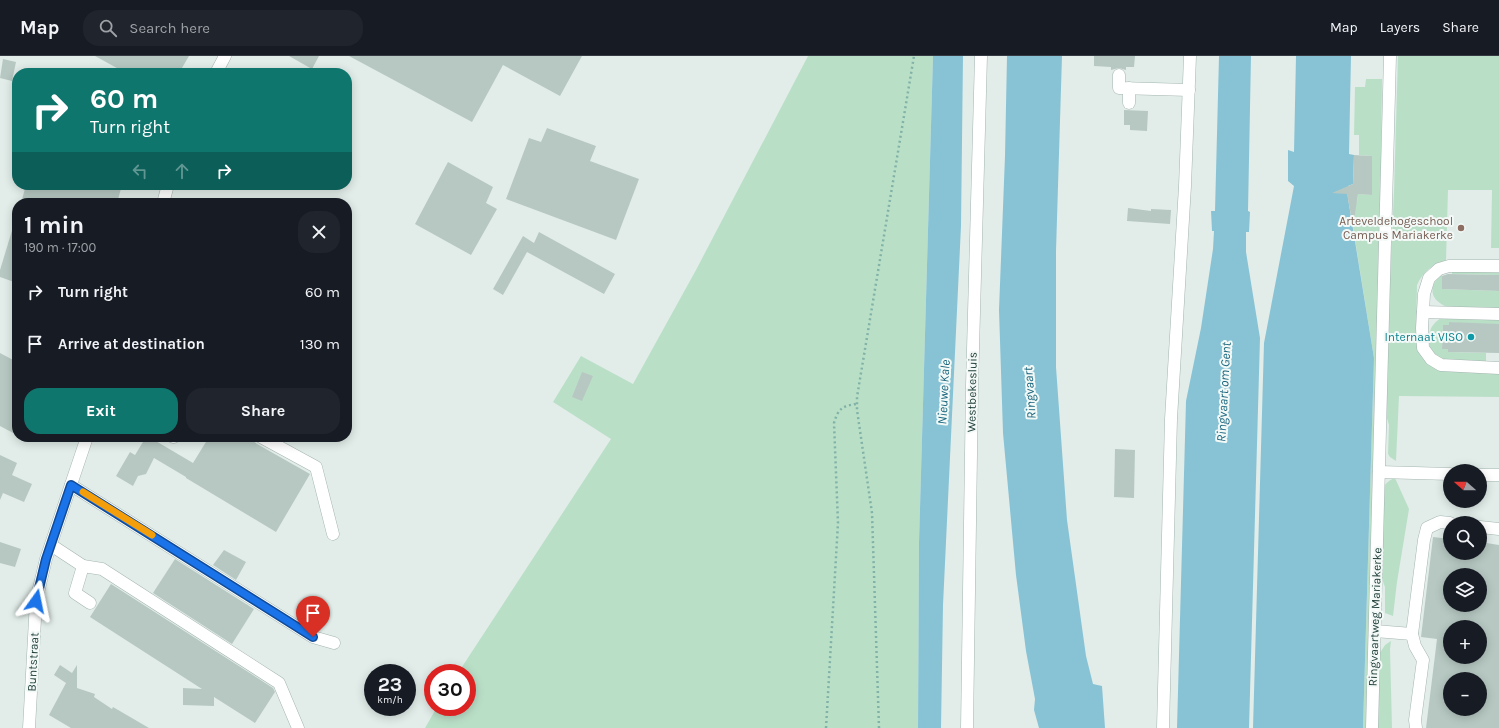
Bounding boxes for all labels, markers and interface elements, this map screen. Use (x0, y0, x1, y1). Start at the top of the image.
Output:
search box (83, 10, 363, 46)
text: Map (20, 17, 59, 39)
icon: search (97, 17, 119, 39)
text: Search here (129, 19, 210, 37)
text: Map (1330, 19, 1358, 36)
text: Layers (1380, 19, 1420, 36)
text: Share (1442, 19, 1479, 36)
text: 60 m (90, 82, 158, 115)
icon: right (24, 84, 76, 136)
text: Turn right (90, 116, 170, 138)
icon: left (129, 160, 151, 182)
icon: ahead (171, 160, 193, 182)
icon: right (213, 160, 235, 182)
text: 1 min (24, 211, 84, 239)
button: close (298, 211, 340, 253)
place label: Arteveldehogeschool Campus Mariakerke (1339, 214, 1453, 242)
marker: Arteveldehogeschool Campus Mariakerke (1456, 223, 1466, 233)
text: 190 m · 17:00 (24, 240, 96, 255)
icon: right (24, 281, 46, 303)
text: Turn right (58, 283, 128, 301)
text: 60 m (305, 283, 340, 301)
place label: Internaat VISO (1384, 330, 1463, 344)
marker: Internaat VISO (1466, 332, 1476, 342)
icon: arrive (24, 333, 46, 355)
text: Arrive at destination (58, 335, 205, 353)
text: 130 m (300, 335, 340, 353)
water label: Ringvaart om Gent (1213, 341, 1234, 442)
street label: Westbekesluis (964, 352, 980, 432)
water label: Nieuwe Kale (934, 359, 953, 425)
water label: Ringvaart (1020, 366, 1039, 420)
button: Exit (24, 388, 178, 434)
button: Share (186, 388, 340, 434)
north arrow (1443, 464, 1487, 508)
map controls (1443, 464, 1487, 716)
button: search (1443, 516, 1487, 560)
street label: Ringvaartweg Mariakerke (1366, 547, 1384, 687)
button: layers (1443, 568, 1487, 612)
position arrow (15, 580, 57, 622)
pin (296, 596, 330, 637)
icon: arrive (302, 602, 324, 624)
button: + (1443, 620, 1487, 664)
street label: Buntstraat (24, 632, 42, 692)
speed limit sign: 30 (424, 664, 476, 716)
button: − (1443, 672, 1487, 716)
text: 23 (378, 673, 402, 696)
text: km/h (377, 694, 403, 706)

